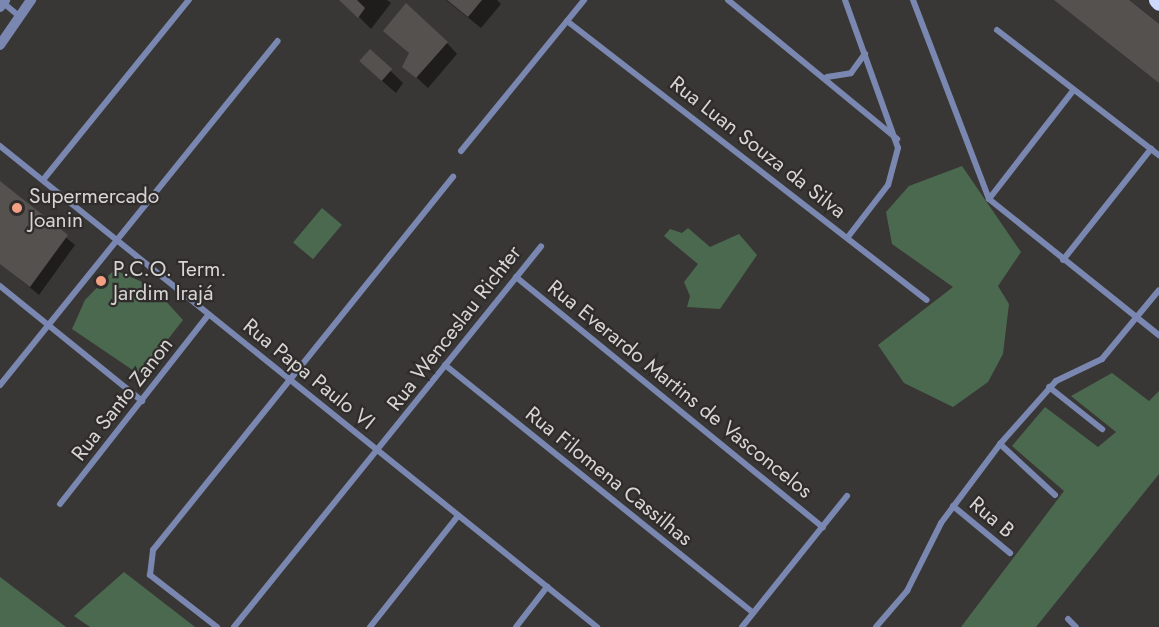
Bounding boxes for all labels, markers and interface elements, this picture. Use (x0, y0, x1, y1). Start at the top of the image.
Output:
street label: Rua Luan Souza da Silva (665, 71, 851, 223)
place label: Supermercado Joanin (29, 183, 159, 233)
marker: Supermercado Joanin (10, 201, 24, 215)
street label: Rua Wenceslau Richter (382, 240, 526, 416)
place label: P.C.O. Term. Jardim Irajá (113, 256, 227, 306)
marker: P.C.O. Term. Jardim Irajá (94, 274, 108, 288)
street label: Rua Everardo Martins de Vasconcelos (543, 274, 817, 504)
street label: Rua Papa Paulo VI (238, 313, 380, 435)
street label: Rua Santo Zanon (66, 332, 178, 466)
street label: Rua Filomena Cassilhas (520, 401, 698, 551)
street label: Rua B (964, 491, 1020, 543)

